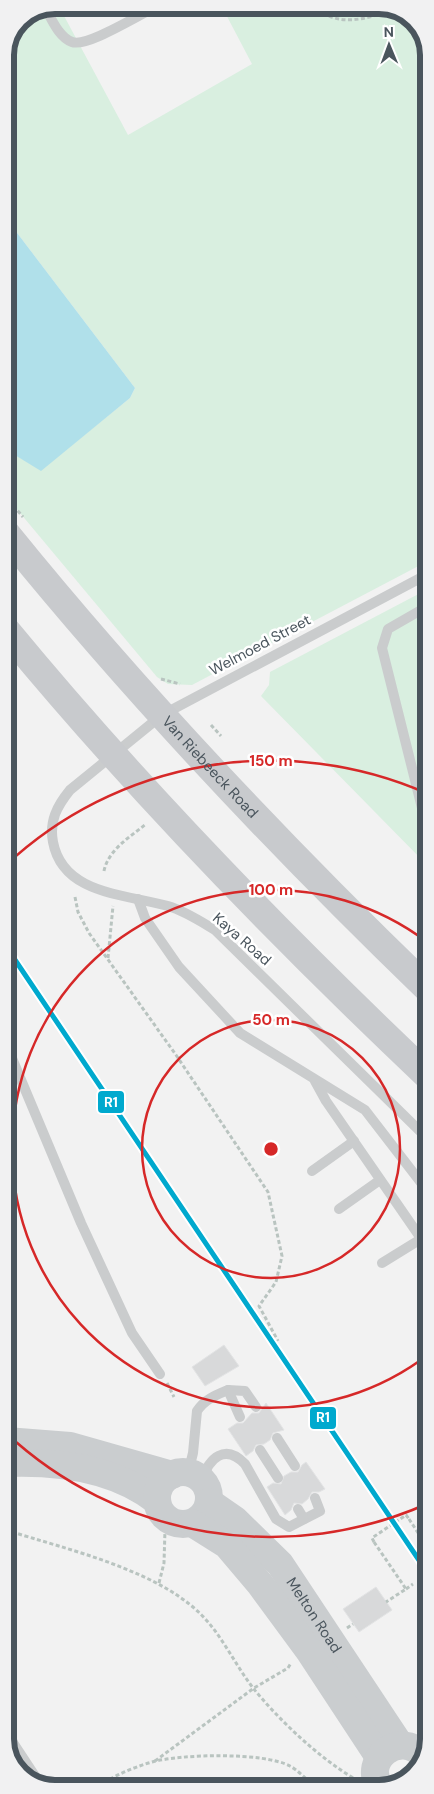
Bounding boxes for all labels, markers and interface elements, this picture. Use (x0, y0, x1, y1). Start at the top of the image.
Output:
north arrow (364, 20, 414, 70)
text: N (384, 23, 394, 41)
street label: Welmoed Street (206, 610, 314, 680)
street label: Van Riebeeck Road (158, 712, 263, 822)
text: 150 m (250, 751, 293, 771)
text: 100 m (249, 880, 293, 900)
street label: Kaya Road (209, 908, 275, 970)
text: 50 m (252, 1010, 290, 1030)
line badge: R1 (97, 1090, 125, 1114)
text: R1 (104, 1093, 118, 1111)
centre of rings (262, 1140, 280, 1158)
line badge: R1 (309, 1406, 337, 1430)
text: R1 (316, 1408, 330, 1426)
street label: Melton Road (282, 1574, 346, 1657)

